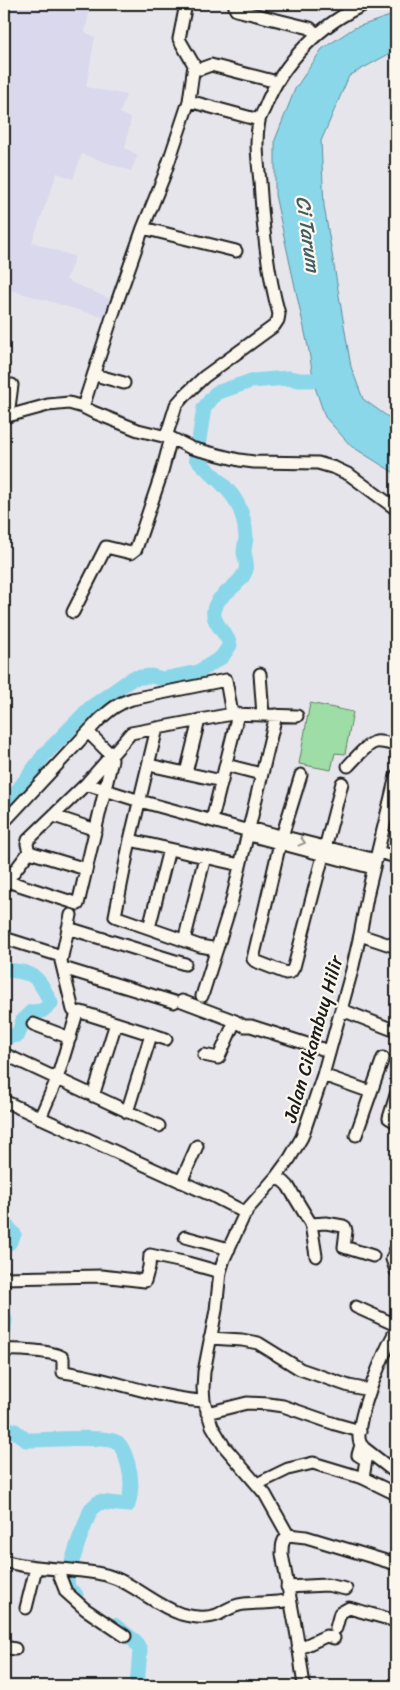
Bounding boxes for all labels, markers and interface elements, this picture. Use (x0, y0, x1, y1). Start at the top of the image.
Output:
water label: Ci Tarum (285, 194, 331, 276)
one-way arrow (298, 836, 306, 846)
street label: Jalan Cikambuy Hilir (273, 951, 353, 1127)

